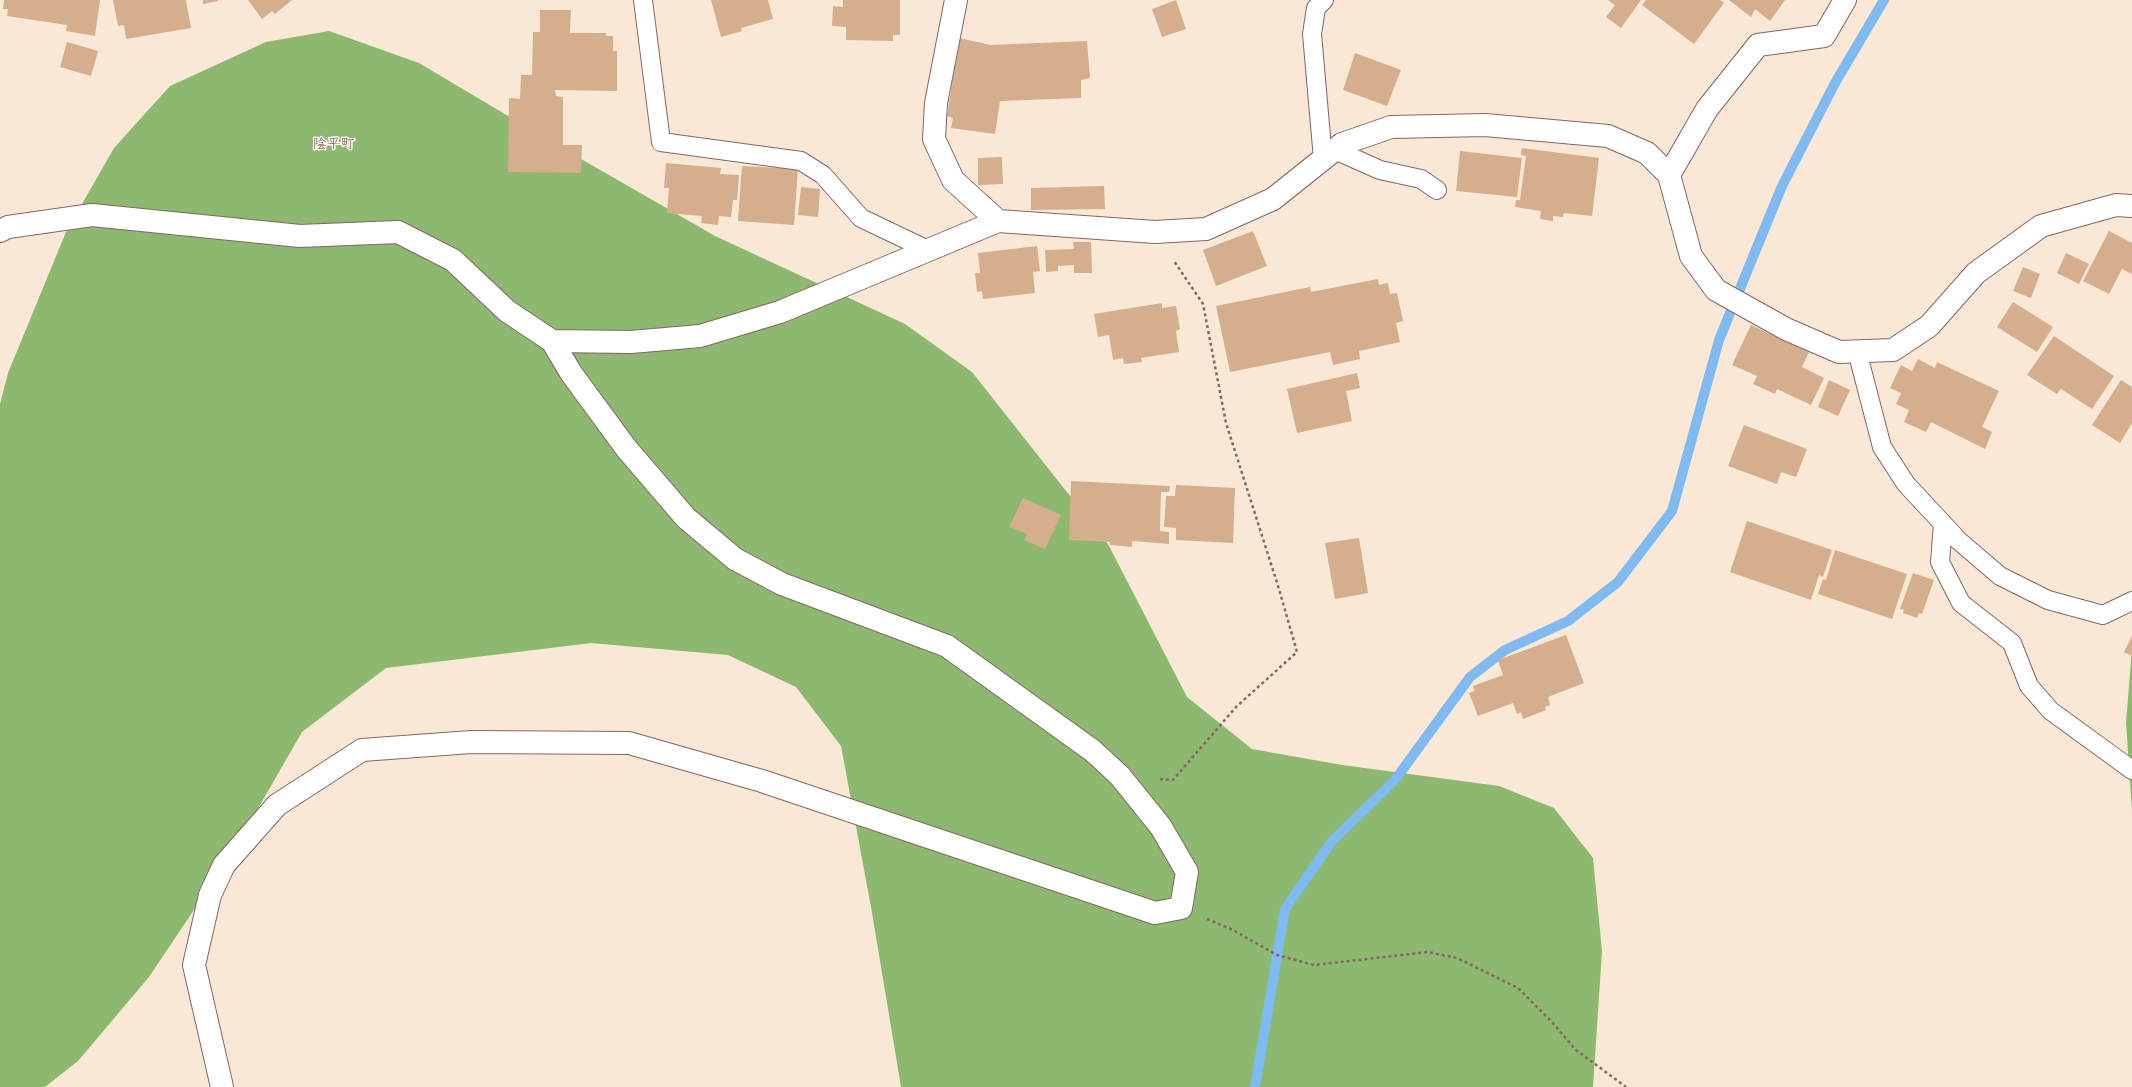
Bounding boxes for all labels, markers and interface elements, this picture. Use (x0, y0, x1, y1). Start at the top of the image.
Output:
district label: 陰平町 (313, 136, 355, 152)

